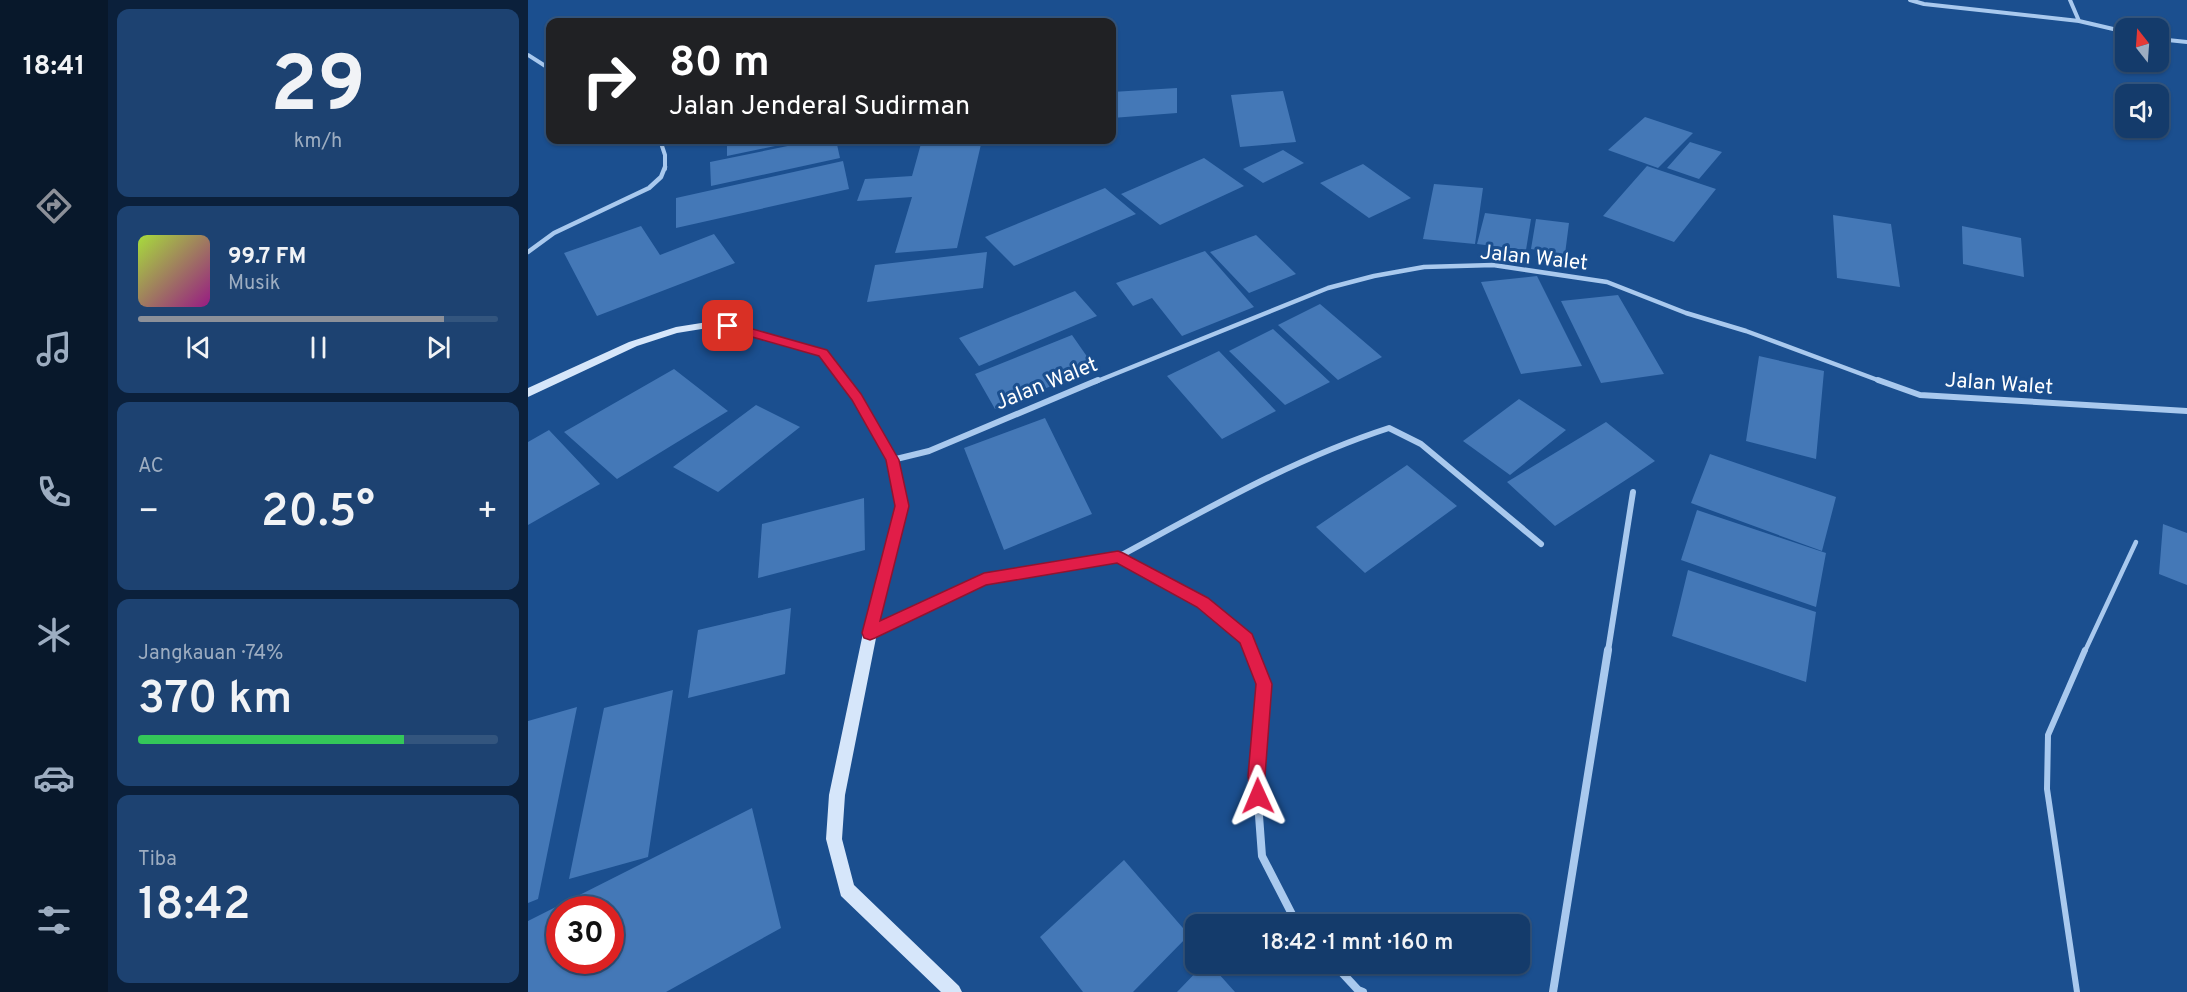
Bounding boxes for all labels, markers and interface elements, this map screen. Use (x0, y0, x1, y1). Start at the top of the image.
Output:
north arrow (2115, 18, 2169, 72)
map controls (2115, 18, 2169, 138)
text: 80 m (669, 38, 770, 91)
text: 29 (270, 40, 366, 139)
icon: right (570, 42, 648, 120)
text: 18:41 (23, 50, 85, 84)
button: sound (2115, 84, 2169, 138)
text: Jalan Jenderal Sudirman (669, 90, 970, 124)
text: km/h (294, 129, 342, 155)
icon: directions (33, 185, 75, 227)
street label: Jalan Walet (1479, 239, 1589, 278)
text: 99.7 FM (228, 244, 306, 271)
text: Musik (228, 271, 280, 297)
pin (702, 300, 753, 351)
icon: arrive (711, 309, 744, 342)
icon: music (33, 328, 75, 370)
icon: previous (182, 331, 215, 364)
icon: pause (302, 331, 335, 364)
icon: next (422, 331, 455, 364)
street label: Jalan Walet (991, 352, 1102, 417)
street label: Jalan Walet (1944, 367, 2054, 402)
text: AC (138, 454, 164, 480)
icon: phone (33, 471, 75, 513)
text: 20.5° (261, 485, 375, 542)
text: − (138, 492, 159, 534)
text: + (477, 492, 498, 534)
icon: climate (33, 614, 75, 656)
text: Jangkauan · 74% (138, 641, 283, 667)
text: 370 km (138, 672, 292, 729)
icon: car (33, 757, 75, 799)
position arrow (1226, 764, 1290, 828)
text: Tiba (138, 847, 177, 873)
text: 18:42 (138, 878, 250, 935)
speed limit sign: 30 (546, 896, 624, 974)
icon: filters (33, 899, 75, 941)
text: 18:42 · 1 mnt · 160 m (1262, 930, 1453, 957)

